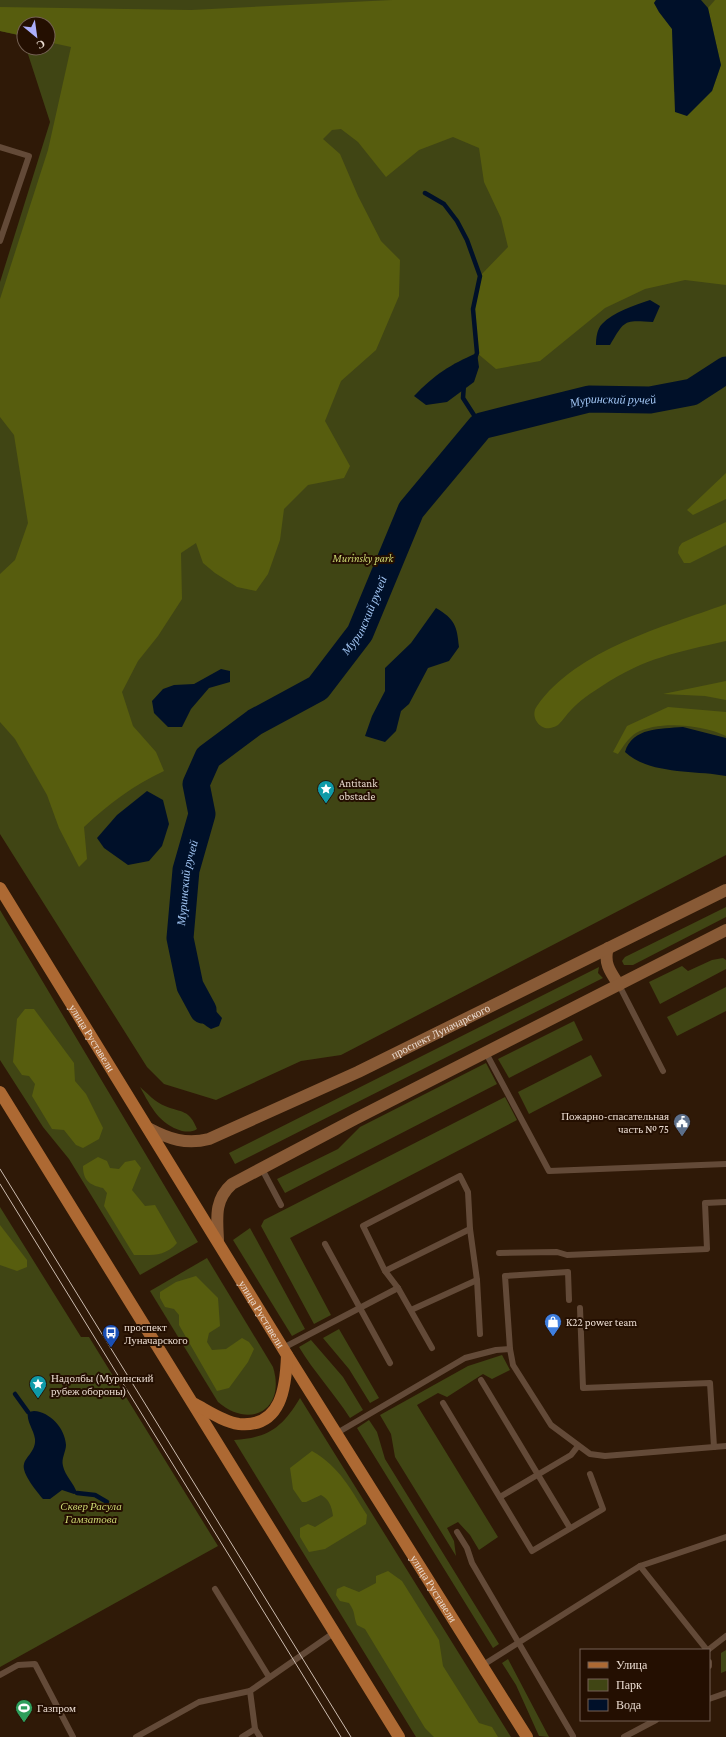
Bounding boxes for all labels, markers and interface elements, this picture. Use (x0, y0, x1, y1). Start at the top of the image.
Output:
north arrow (16, 16, 56, 56)
text: С (34, 38, 47, 52)
water label: Муринский ручей (567, 392, 657, 411)
park label: Murinsky park (332, 552, 395, 565)
water label: Муринский ручей (338, 574, 390, 658)
place label: Antitank obstacle (339, 777, 378, 802)
place icon: Antitank obstacle (316, 779, 336, 804)
water label: Муринский ручей (174, 839, 201, 927)
street label: улица Руставели (67, 1002, 117, 1074)
street label: проспект Луначарского (389, 1002, 492, 1061)
place label: Пожарно-спасательная часть № 75 (561, 1110, 669, 1135)
public building icon: Пожарно-спасательная часть № 75 (672, 1112, 692, 1137)
street label: улица Руставели (237, 1278, 287, 1350)
shop icon: K22 power team (543, 1312, 563, 1337)
place label: K22 power team (566, 1316, 637, 1329)
place label: проспект Луначарского (124, 1321, 188, 1346)
bus stop icon: проспект Луначарского (101, 1323, 121, 1348)
place label: Надолбы (Муринский рубеж обороны) (51, 1372, 154, 1398)
place icon: Надолбы (Муринский рубеж обороны) (28, 1374, 48, 1399)
park label: Сквер Расула Гамзатова (60, 1500, 122, 1525)
street label: улица Руставели (408, 1553, 459, 1624)
legend (580, 1649, 710, 1721)
text: Улица (616, 1658, 648, 1672)
text: Парк (616, 1678, 642, 1692)
sports icon: Газпром (14, 1698, 34, 1723)
text: Вода (616, 1698, 642, 1712)
place label: Газпром (37, 1702, 76, 1714)

